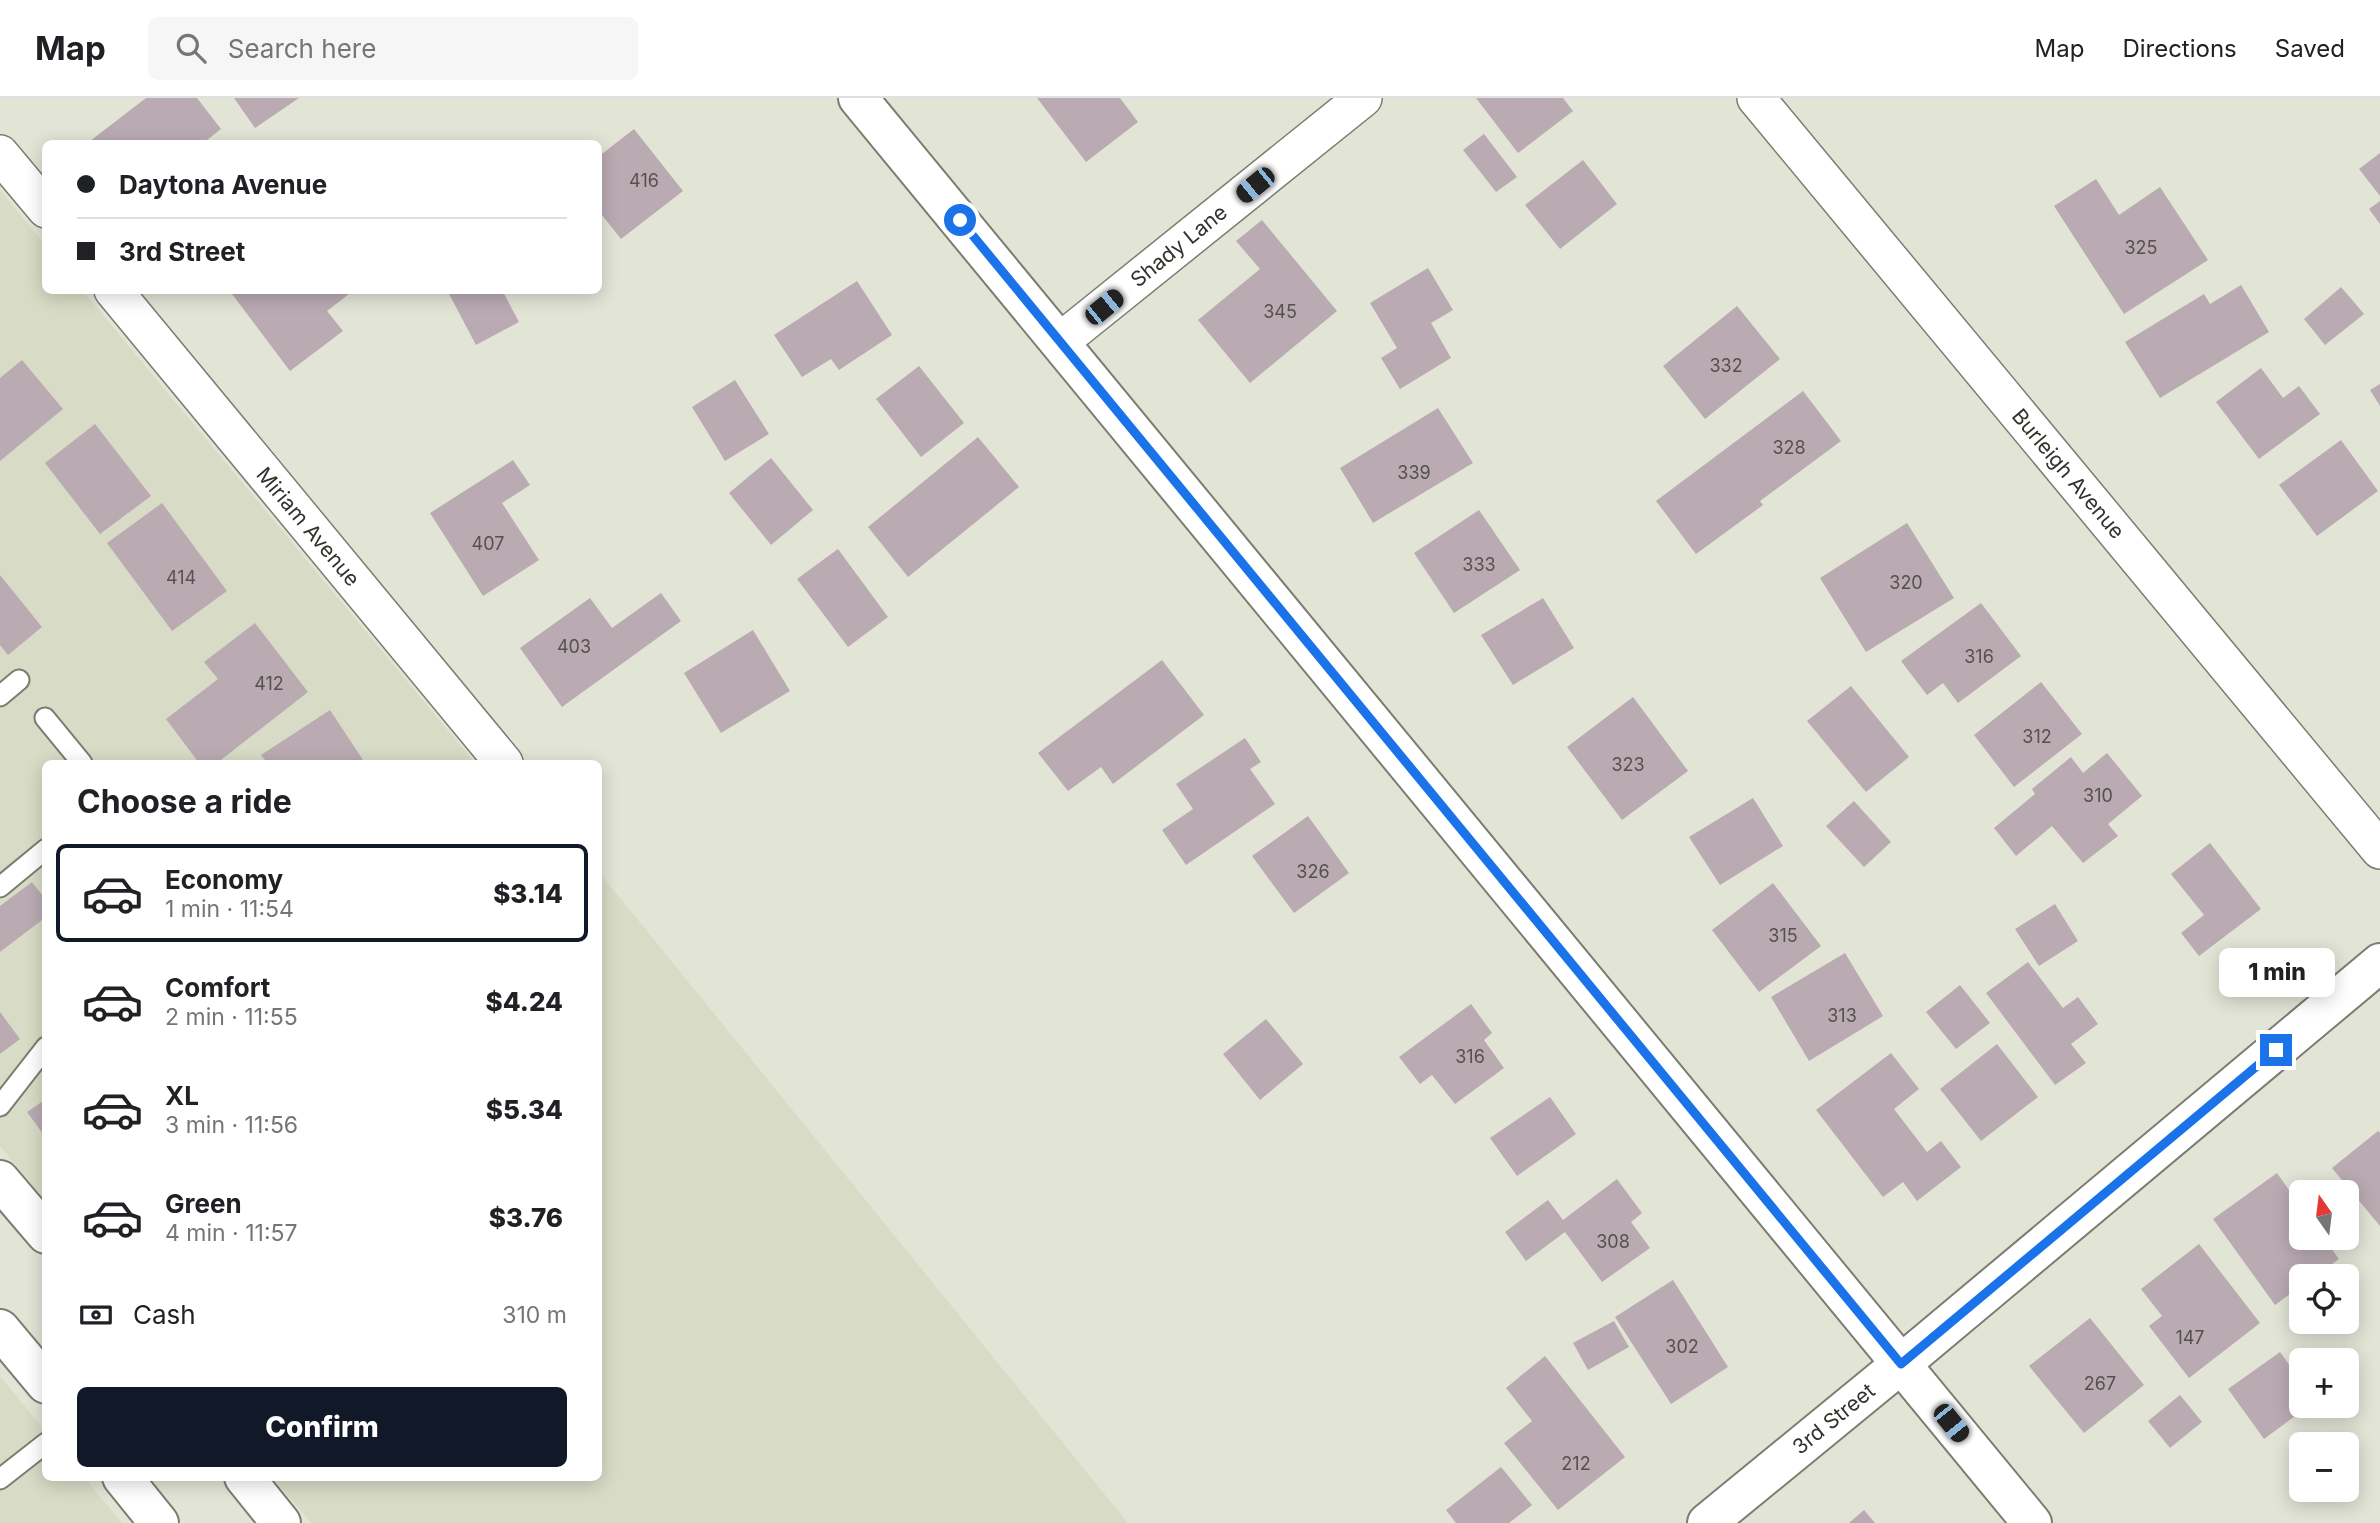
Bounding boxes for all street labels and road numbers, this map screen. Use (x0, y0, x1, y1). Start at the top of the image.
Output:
street label: Shady Lane (1125, 199, 1232, 292)
street label: Burleigh Avenue (2007, 404, 2130, 544)
street label: Miriam Avenue (251, 462, 365, 591)
street label: 3rd Street (1788, 1378, 1880, 1459)

